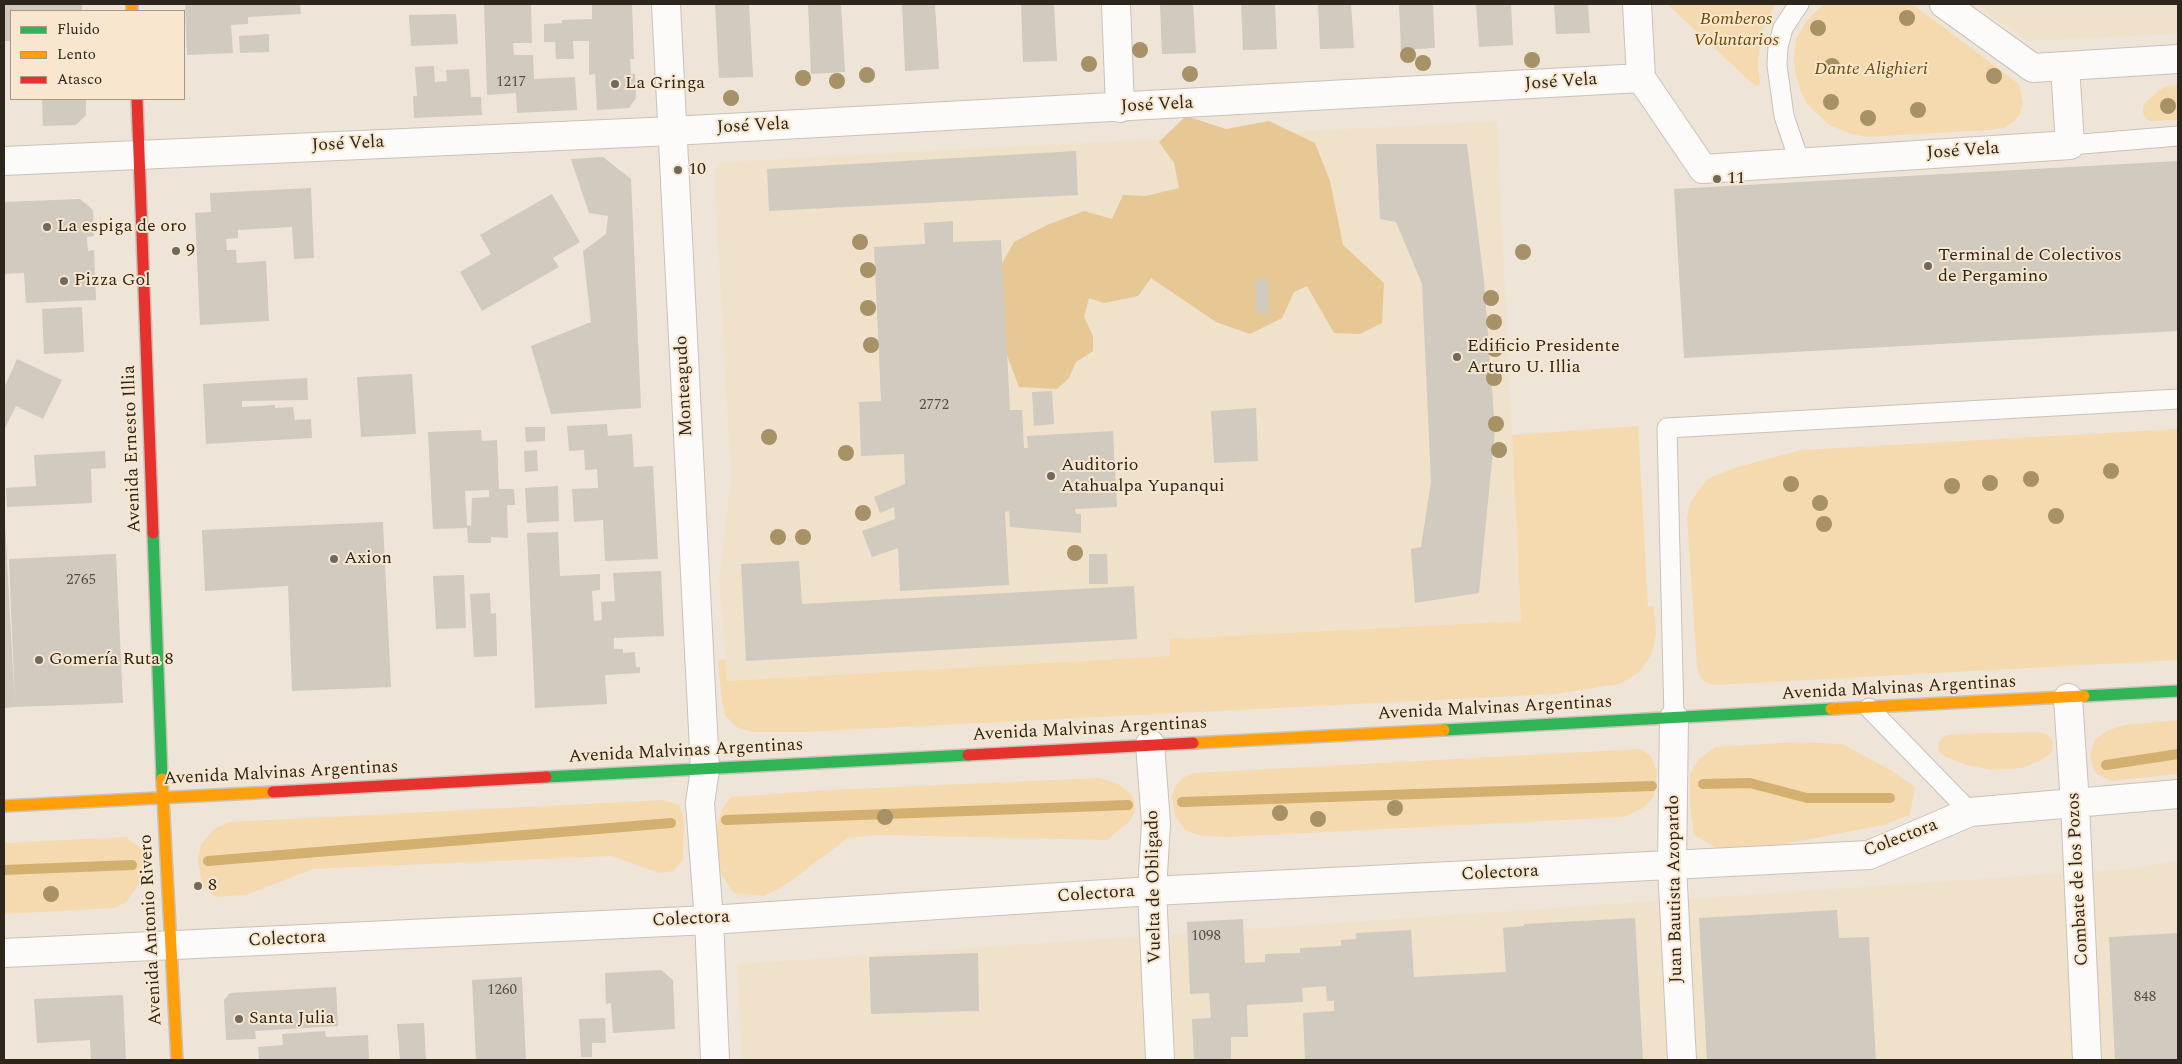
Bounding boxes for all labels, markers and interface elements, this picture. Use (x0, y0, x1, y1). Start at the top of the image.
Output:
park label: Bomberos Voluntarios (1693, 9, 1779, 52)
legend (10, 10, 185, 100)
text: Fluido (57, 18, 100, 41)
text: Lento (57, 43, 96, 66)
park label: Dante Alighieri (1814, 59, 1928, 81)
text: Atasco (57, 68, 102, 91)
street label: José Vela (1524, 70, 1598, 96)
place label: La Gringa (625, 73, 705, 95)
house number: 1217 (496, 74, 526, 92)
marker: La Gringa (609, 78, 621, 90)
street label: José Vela (1120, 93, 1194, 119)
street label: José Vela (716, 114, 790, 140)
street label: José Vela (311, 132, 385, 158)
street label: José Vela (1926, 139, 2000, 165)
place label: 10 (688, 159, 706, 181)
marker: 10 (672, 164, 684, 176)
place label: 11 (1727, 168, 1745, 190)
marker: 11 (1711, 173, 1723, 185)
place label: La espiga de oro (57, 216, 187, 238)
marker: La espiga de oro (41, 221, 53, 233)
place label: 9 (186, 240, 195, 262)
marker: 9 (170, 245, 182, 257)
place label: Terminal de Colectivos de Pergamino (1938, 245, 2122, 288)
marker: Terminal de Colectivos de Pergamino (1922, 260, 1934, 272)
place label: Pizza Gol (74, 270, 151, 292)
marker: Pizza Gol (58, 275, 70, 287)
street label: Monteagudo (672, 335, 698, 437)
place label: Edificio Presidente Arturo U. Illia (1467, 336, 1620, 378)
marker: Edificio Presidente Arturo U. Illia (1451, 351, 1463, 363)
street label: Avenida Ernesto Illia (119, 365, 147, 533)
house number: 2772 (919, 397, 949, 415)
place label: Auditorio Atahualpa Yupanqui (1061, 455, 1225, 498)
marker: Auditorio Atahualpa Yupanqui (1045, 470, 1057, 482)
place label: Axion (344, 548, 392, 570)
marker: Axion (328, 553, 340, 565)
house number: 2765 (66, 572, 96, 590)
place label: Gomería Ruta 8 (49, 649, 173, 671)
marker: Gomería Ruta 8 (33, 654, 45, 666)
street label: Avenida Malvinas Argentinas (1781, 672, 2017, 706)
street label: Avenida Malvinas Argentinas (1377, 692, 1613, 726)
street label: Avenida Malvinas Argentinas (972, 713, 1208, 747)
street label: Avenida Malvinas Argentinas (568, 735, 804, 769)
street label: Avenida Malvinas Argentinas (163, 757, 399, 791)
street label: Combate de los Pozos (2064, 792, 2094, 966)
street label: Juan Bautista Azopardo (1664, 795, 1688, 983)
street label: Vuelta de Obligado (1143, 810, 1167, 964)
street label: Colectora (1861, 815, 1941, 863)
street label: Avenida Antonio Rivero (136, 834, 168, 1026)
street label: Colectora (1461, 861, 1539, 887)
place label: 8 (208, 875, 217, 897)
marker: 8 (192, 880, 204, 892)
street label: Colectora (1057, 882, 1135, 908)
street label: Colectora (652, 907, 730, 933)
street label: Colectora (248, 927, 326, 953)
house number: 1098 (1191, 928, 1221, 946)
house number: 1260 (487, 982, 517, 1000)
house number: 848 (2134, 989, 2156, 1007)
place label: Santa Julia (249, 1008, 335, 1030)
marker: Santa Julia (233, 1013, 245, 1025)

